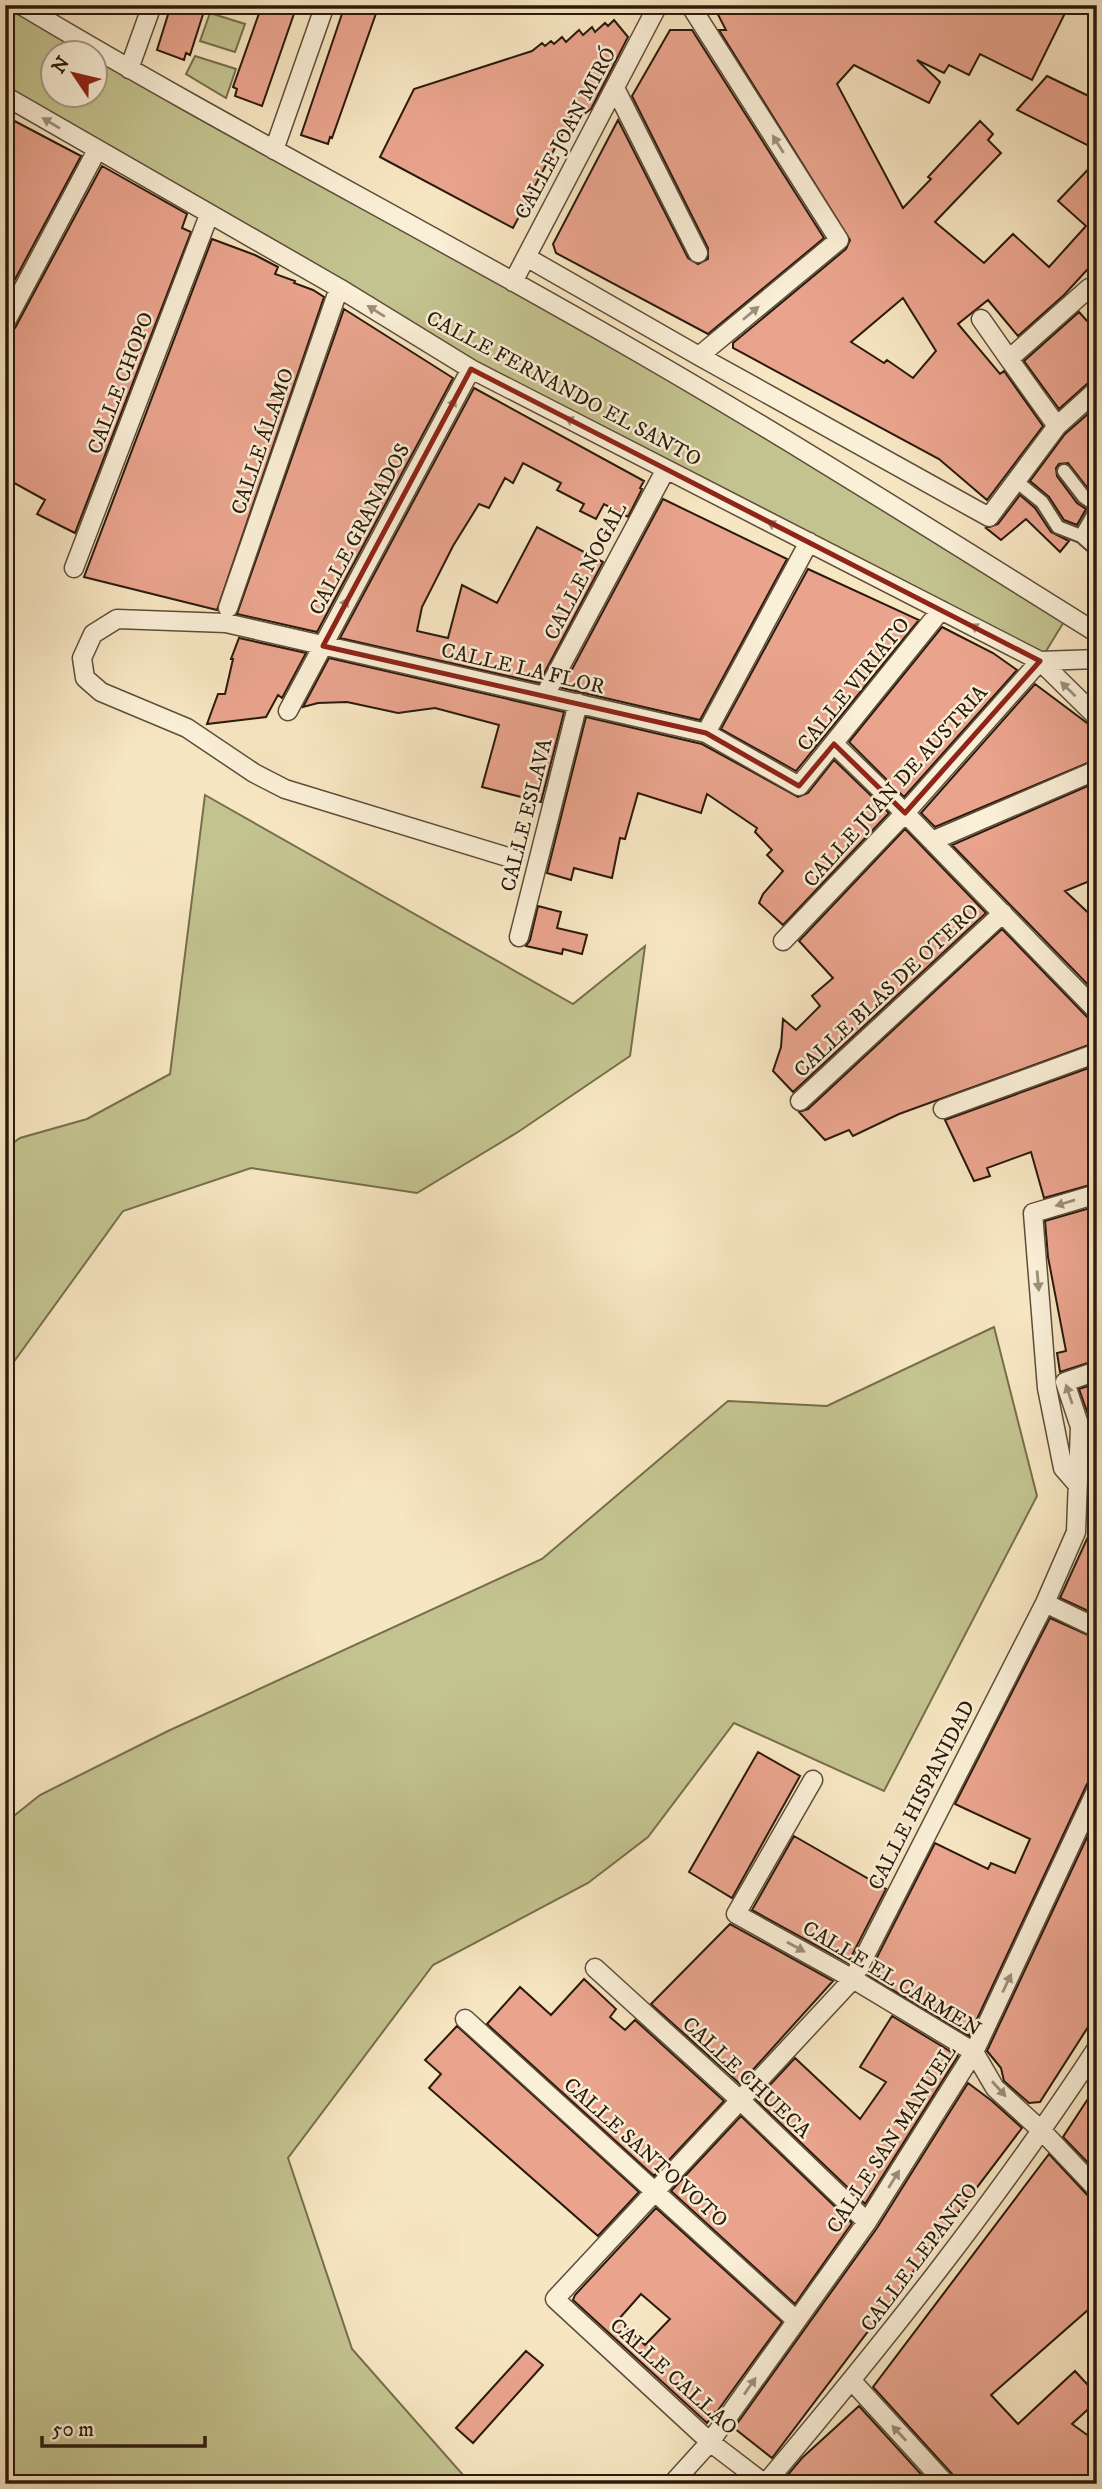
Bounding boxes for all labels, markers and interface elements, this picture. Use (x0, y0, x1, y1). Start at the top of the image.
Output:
north arrow (38, 38, 108, 108)
street label: CALLE JOAN MIRÓ (508, 42, 622, 224)
text: N (47, 52, 75, 78)
one-way arrow (42, 117, 61, 129)
one-way arrow (772, 134, 785, 154)
one-way arrow (366, 304, 385, 317)
street label: CALLE FERNANDO EL SANTO (421, 305, 706, 473)
one-way arrow (742, 305, 760, 320)
street label: CALLE CHOPO (82, 309, 160, 458)
street label: CALLE ÁLAMO (224, 364, 300, 518)
one-way arrow (444, 396, 456, 416)
one-way arrow (564, 416, 584, 428)
street label: CALLE GRANADOS (304, 439, 416, 620)
street label: CALLE NOGAL (539, 498, 633, 645)
one-way arrow (766, 520, 786, 532)
one-way arrow (338, 597, 349, 617)
street label: CALLE VIRIATO (792, 612, 916, 757)
one-way arrow (969, 624, 989, 635)
street label: CALLE LA FLOR (439, 638, 607, 700)
street label: CALLE JUAN DE AUSTRIA (798, 680, 994, 893)
one-way arrow (1060, 681, 1077, 697)
street label: CALLE ESLAVA (495, 735, 559, 895)
street label: CALLE BLAS DE OTERO (789, 898, 985, 1083)
one-way arrow (1054, 1199, 1075, 1209)
one-way arrow (1033, 1270, 1044, 1292)
one-way arrow (1064, 1383, 1074, 1404)
street label: CALLE HISPANIDAD (863, 1696, 981, 1895)
street label: CALLE EL CARMEN (797, 1915, 986, 2043)
one-way arrow (786, 1941, 806, 1953)
one-way arrow (1001, 1973, 1013, 1993)
street label: CALLE CHUECA (676, 2011, 817, 2145)
street label: CALLE SAN MANUEL (821, 2041, 962, 2239)
street label: CALLE SANTO VOTO (558, 2072, 733, 2233)
one-way arrow (991, 2080, 1007, 2098)
one-way arrow (887, 2170, 900, 2189)
street label: CALLE LEPANTO (855, 2178, 984, 2337)
street label: CALLE CALLAO (604, 2313, 743, 2441)
one-way arrow (743, 2377, 757, 2395)
scale bar (42, 2405, 205, 2449)
text: 50 m (52, 2417, 94, 2443)
one-way arrow (892, 2425, 908, 2442)

